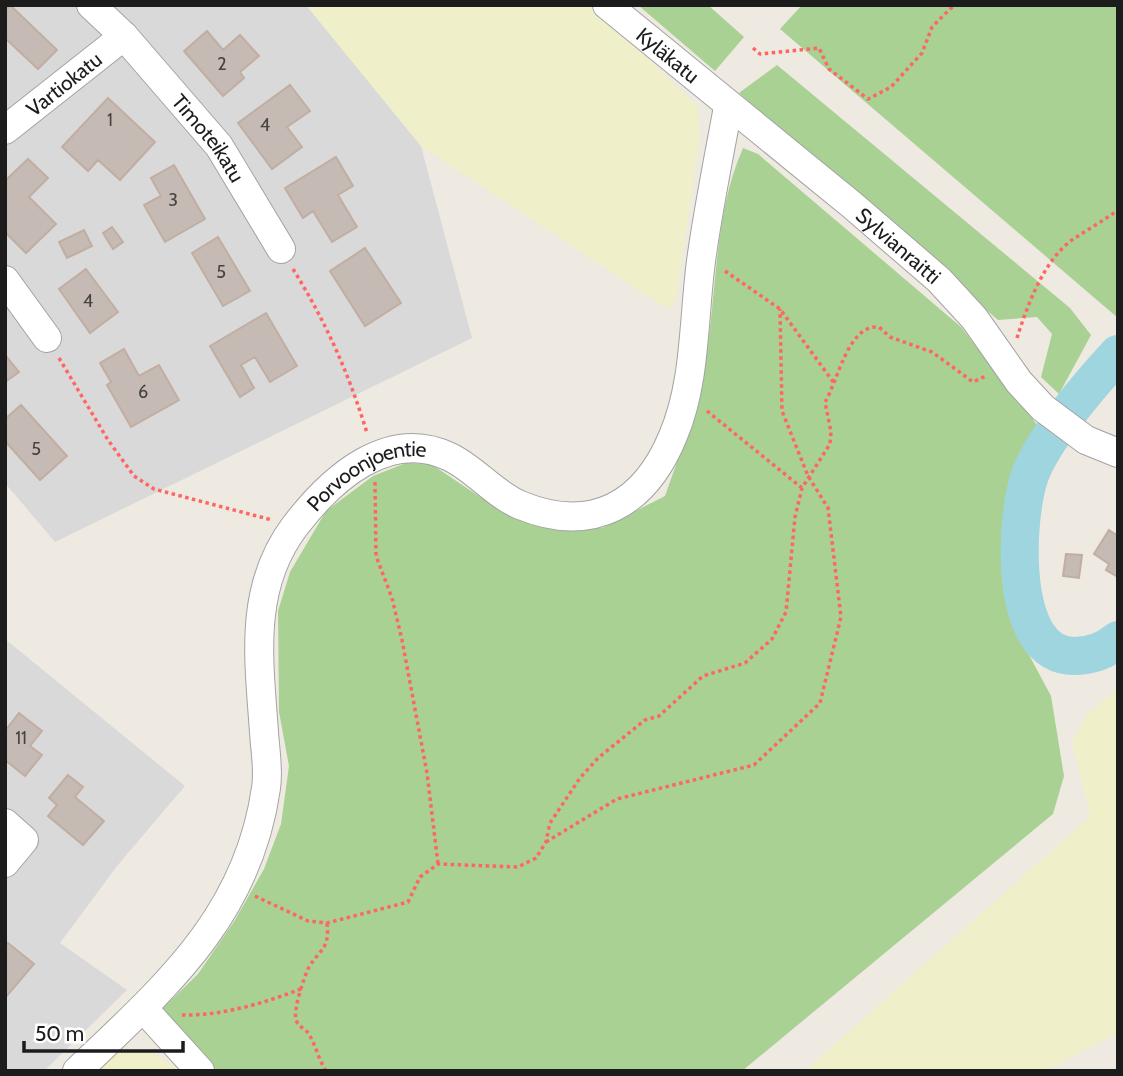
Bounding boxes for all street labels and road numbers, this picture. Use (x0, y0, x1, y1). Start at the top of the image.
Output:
street label: Kyläkatu (632, 22, 705, 88)
street label: Vartiokatu (21, 46, 107, 121)
street label: Timoteikatu (167, 89, 250, 187)
street label: Sylvianraitti (851, 202, 946, 289)
street label: Porvoonjoentie (301, 436, 428, 516)

